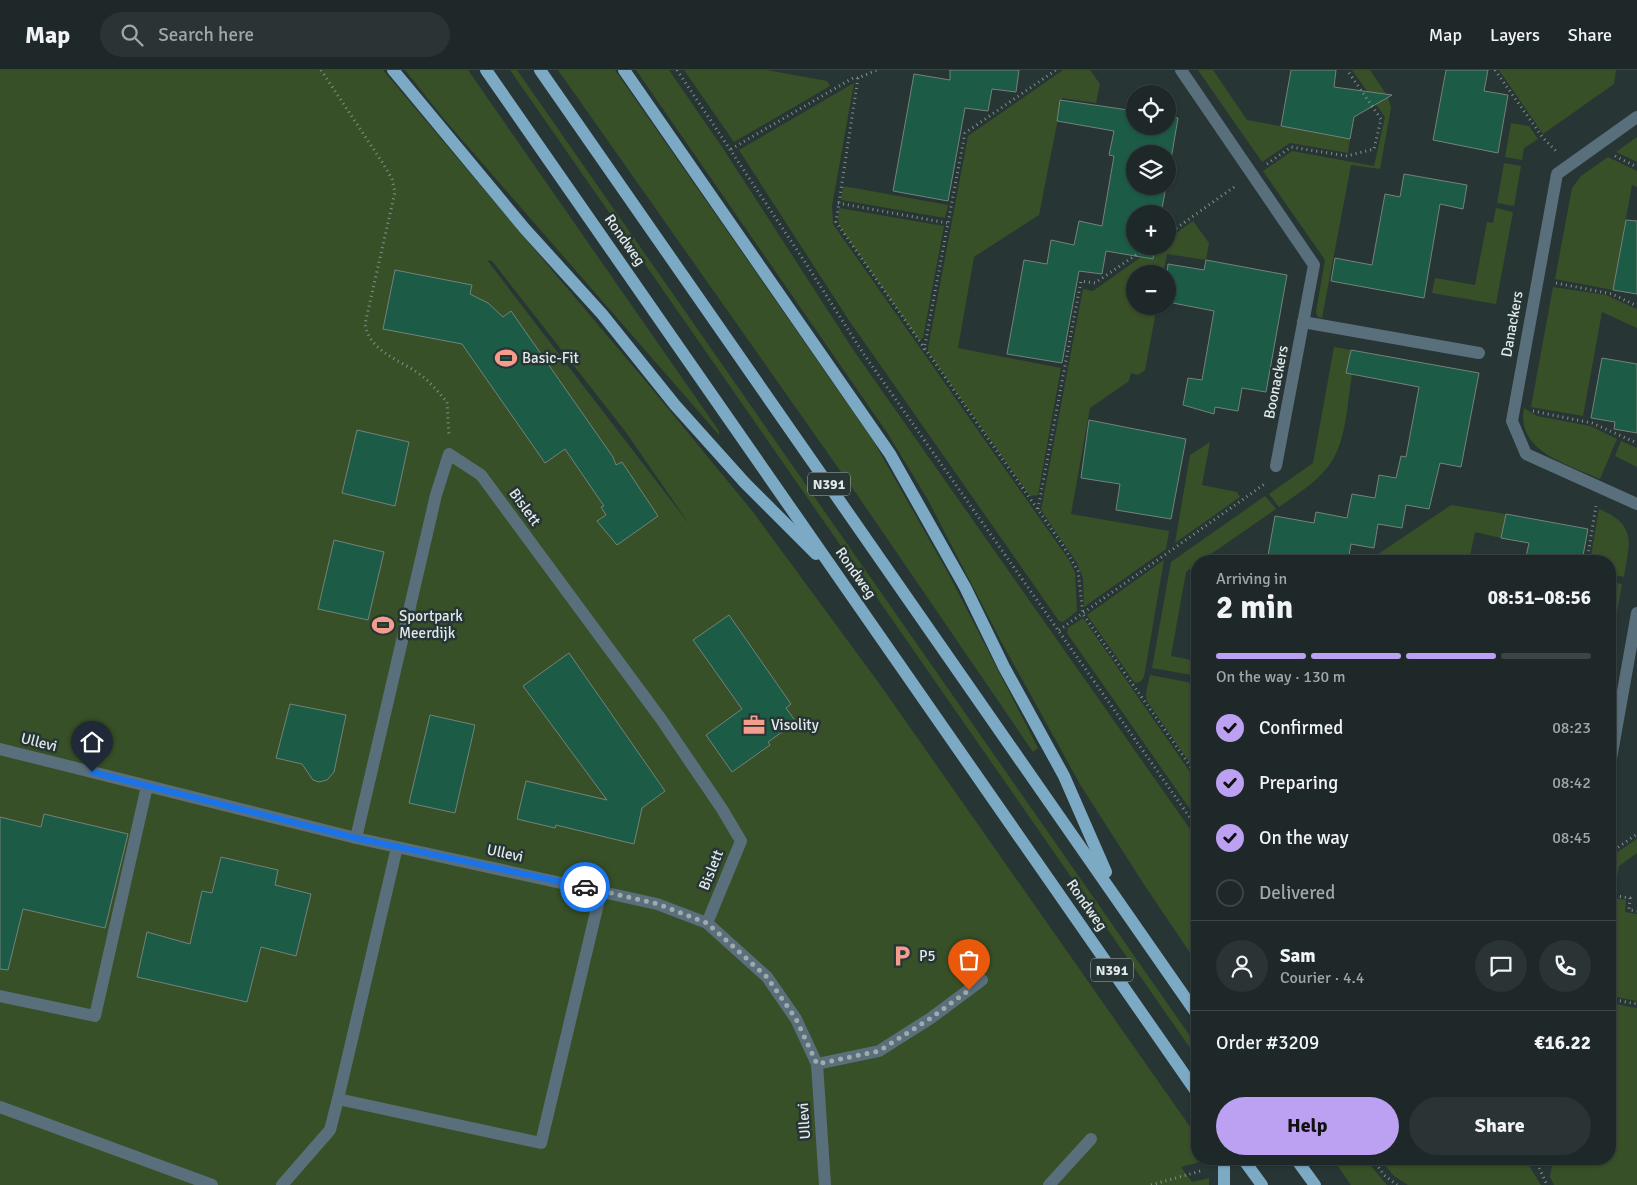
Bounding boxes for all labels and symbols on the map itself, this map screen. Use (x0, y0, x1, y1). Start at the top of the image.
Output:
street label: Rondweg (601, 211, 649, 269)
street label: Danackers (1497, 289, 1527, 358)
street label: Boonackers (1260, 343, 1292, 420)
sports icon: Basic-Fit (493, 345, 519, 371)
place label: Basic-Fit (522, 349, 579, 367)
road number: N391 (808, 472, 850, 496)
street label: Bislett (505, 485, 545, 529)
street label: Rondweg (832, 544, 880, 602)
place label: Sportpark Meerdijk (399, 607, 463, 642)
sports icon: Sportpark Meerdijk (370, 612, 396, 638)
office icon: Visolity (741, 712, 767, 738)
place label: Visolity (771, 716, 819, 734)
pin (71, 721, 113, 772)
street label: Ullevi (19, 729, 59, 755)
street label: Ullevi (485, 840, 525, 866)
street label: Bislett (695, 847, 727, 893)
courier (560, 862, 610, 912)
street label: Rondweg (1063, 876, 1111, 934)
pin (948, 939, 990, 990)
parking icon: P5 (889, 943, 915, 969)
place label: P5 (919, 947, 936, 965)
road number: N391 (1091, 958, 1133, 982)
street label: Ullevi (794, 1102, 814, 1140)

